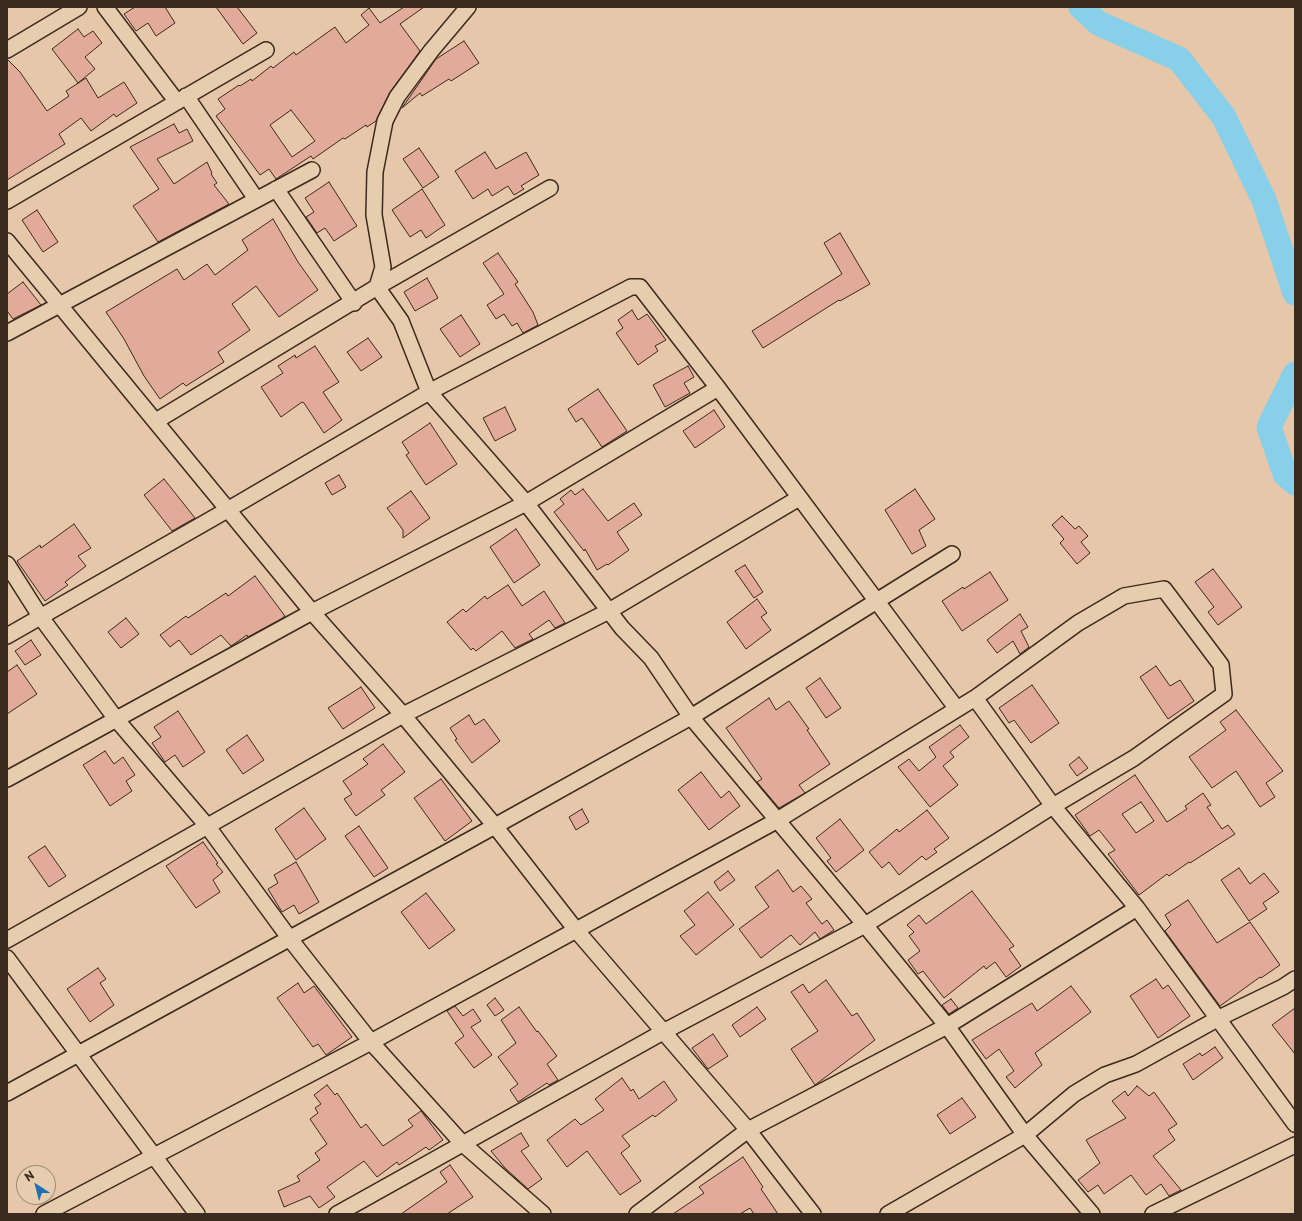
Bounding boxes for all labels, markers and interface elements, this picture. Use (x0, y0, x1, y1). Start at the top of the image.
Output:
north arrow (16, 1165, 56, 1205)
text: N (21, 1166, 38, 1185)

